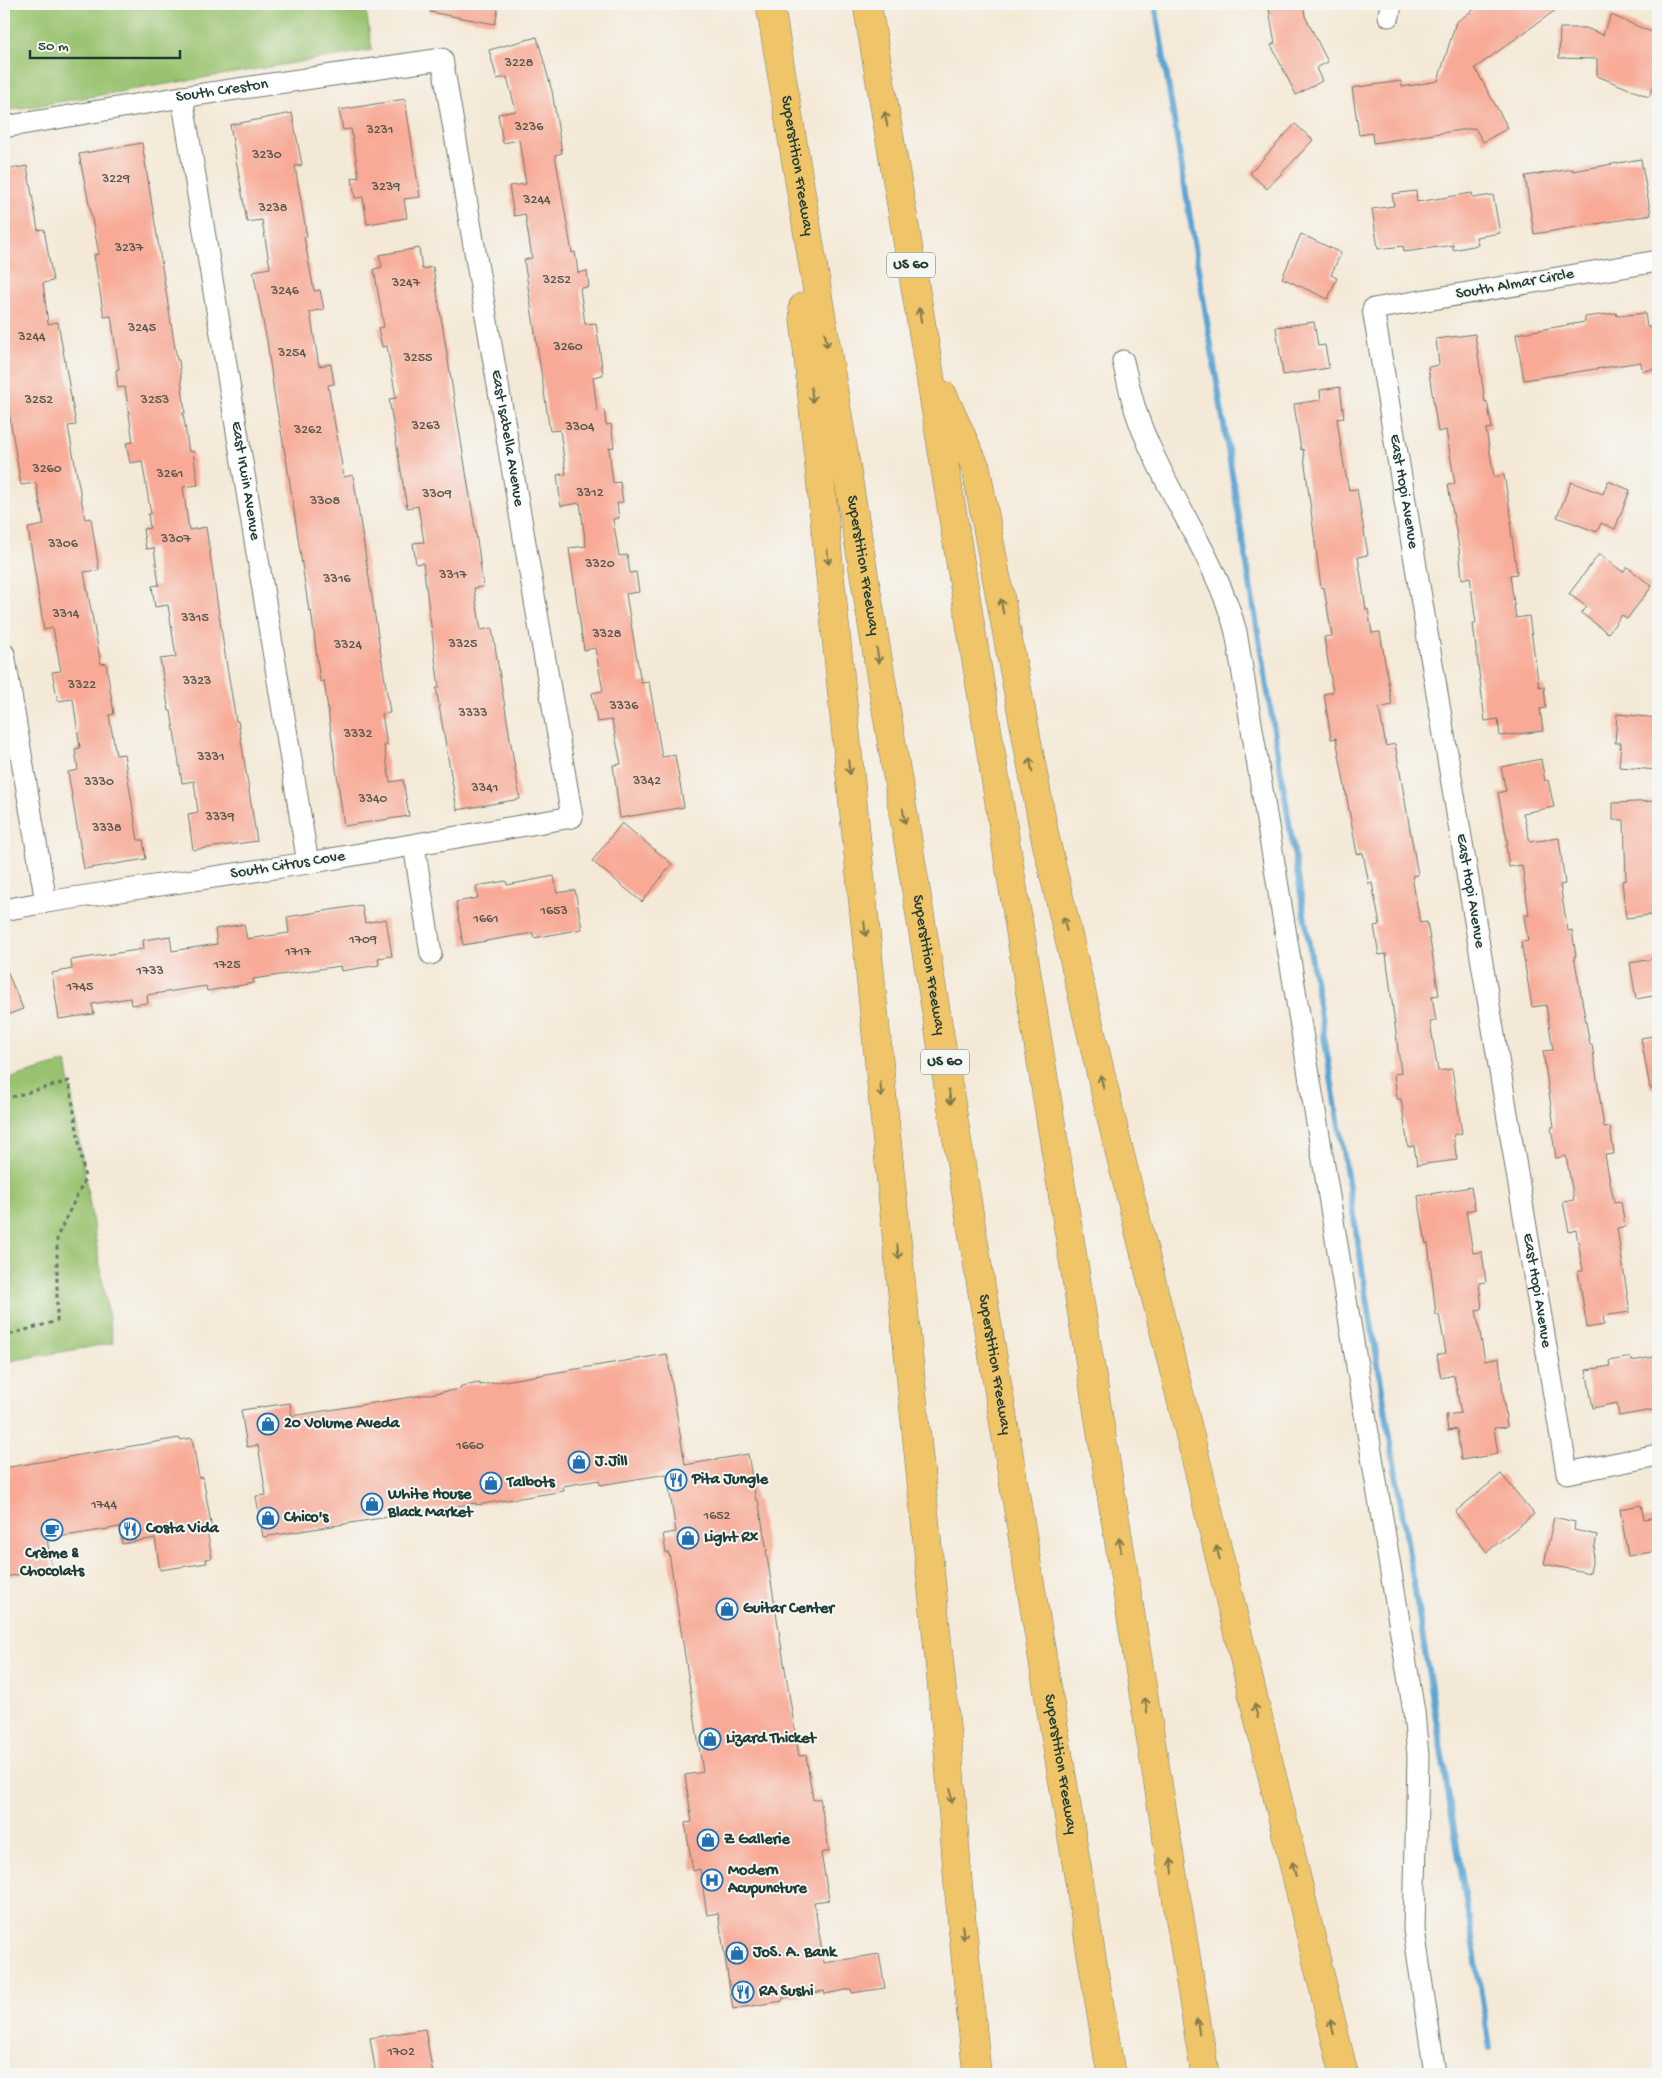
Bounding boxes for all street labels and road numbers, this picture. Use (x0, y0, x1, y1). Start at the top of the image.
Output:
street label: South Creston (174, 75, 270, 107)
street label: Superstition Freeway (776, 94, 818, 238)
road number: US 60 (887, 252, 935, 278)
street label: South Almar Circle (1454, 265, 1576, 305)
street label: East Isabella Avenue (486, 368, 528, 509)
street label: East Irwin Avenue (226, 420, 264, 542)
street label: East Hopi Avenue (1385, 433, 1422, 551)
street label: Superstition Freeway (842, 494, 883, 637)
street label: East Hopi Avenue (1451, 832, 1489, 950)
street label: South Citrus Cove (229, 847, 347, 884)
street label: Superstition Freeway (907, 893, 949, 1037)
road number: US 60 (921, 1050, 969, 1074)
street label: East Hopi Avenue (1518, 1232, 1556, 1350)
street label: Superstition Freeway (973, 1293, 1015, 1436)
street label: Superstition Freeway (1039, 1693, 1081, 1836)

